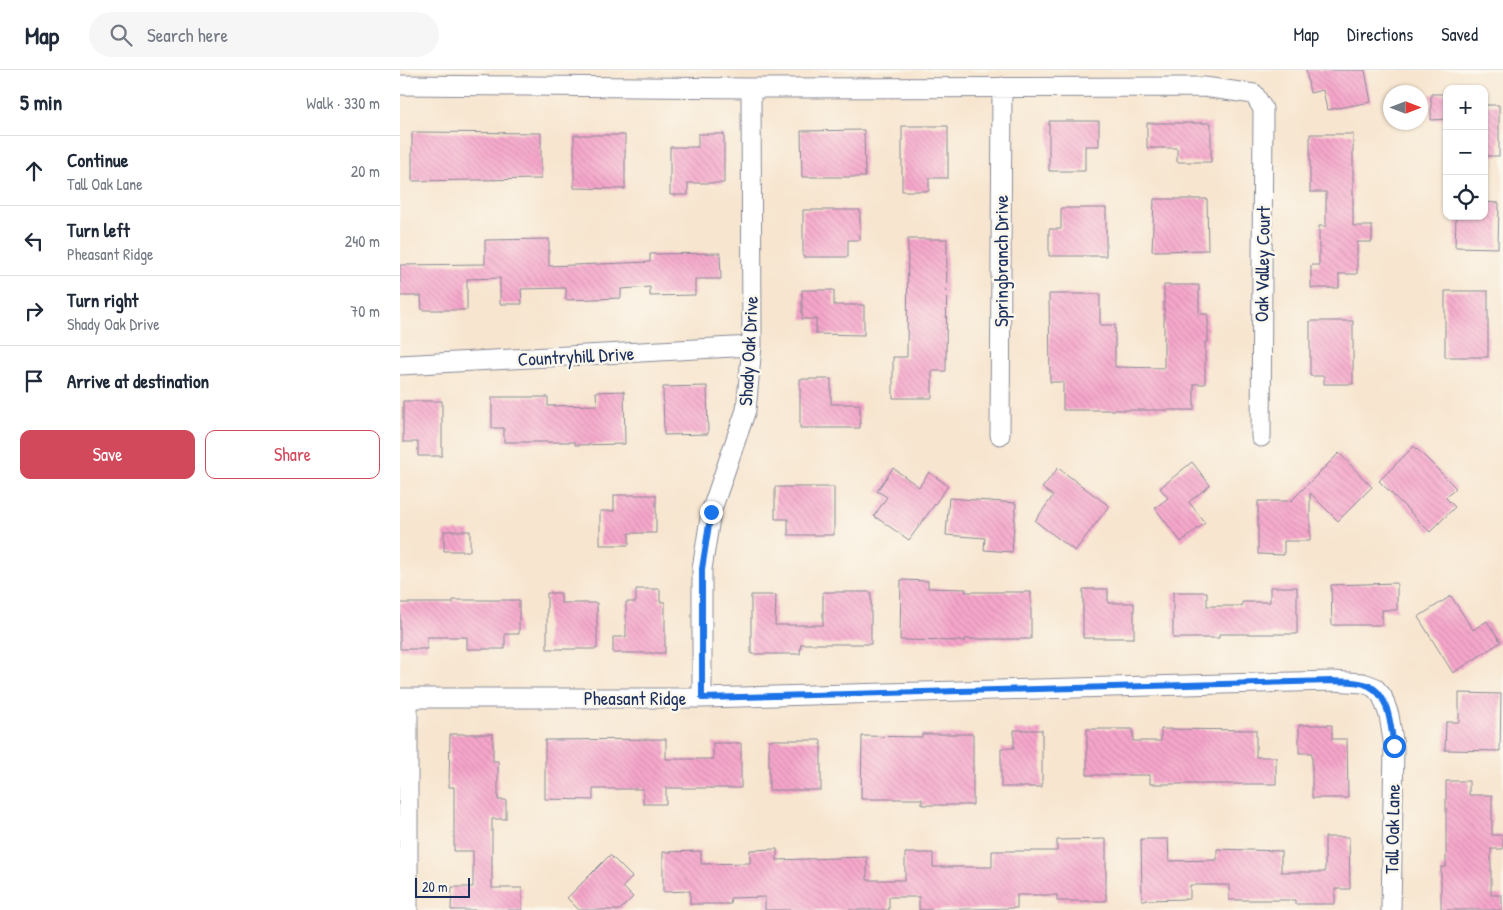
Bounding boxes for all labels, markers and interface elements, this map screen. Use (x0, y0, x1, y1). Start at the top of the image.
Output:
search box (89, 12, 439, 57)
text: Map (25, 19, 59, 51)
icon: search (107, 21, 135, 49)
text: Search here (147, 22, 228, 48)
text: Map (1294, 22, 1319, 47)
text: Directions (1347, 22, 1413, 47)
text: Saved (1441, 22, 1478, 47)
north arrow (1383, 85, 1428, 130)
map controls (1443, 85, 1488, 220)
button: + (1443, 85, 1488, 130)
text: 5 min (20, 88, 62, 117)
text: Walk · 330 m (306, 92, 380, 114)
button: − (1443, 130, 1488, 175)
text: Continue (67, 147, 128, 173)
icon: ahead (20, 157, 48, 185)
text: 20 m (351, 160, 380, 182)
text: Tall Oak Lane (67, 173, 143, 195)
button: locate (1443, 175, 1488, 220)
street label: Springbranch Drive (988, 195, 1014, 327)
street label: Oak Valley Court (1248, 205, 1276, 322)
text: Turn left (67, 217, 130, 243)
icon: left (20, 227, 48, 255)
text: 240 m (345, 230, 380, 252)
text: Pheasant Ridge (67, 243, 153, 265)
text: Turn right (67, 287, 138, 313)
street label: Shady Oak Drive (732, 295, 764, 407)
icon: right (20, 297, 48, 325)
text: 70 m (350, 300, 380, 322)
text: Shady Oak Drive (67, 313, 160, 335)
street label: Countryhill Drive (517, 340, 635, 372)
icon: arrive (20, 367, 48, 395)
text: Arrive at destination (67, 368, 209, 394)
button: Save (20, 430, 195, 479)
button: Share (205, 430, 380, 479)
route end (700, 501, 723, 524)
street label: Pheasant Ridge (584, 685, 687, 711)
route start (1383, 735, 1406, 758)
street label: Tall Oak Lane (1378, 783, 1406, 874)
scale bar (415, 875, 470, 898)
text: 20 m (422, 877, 448, 896)

